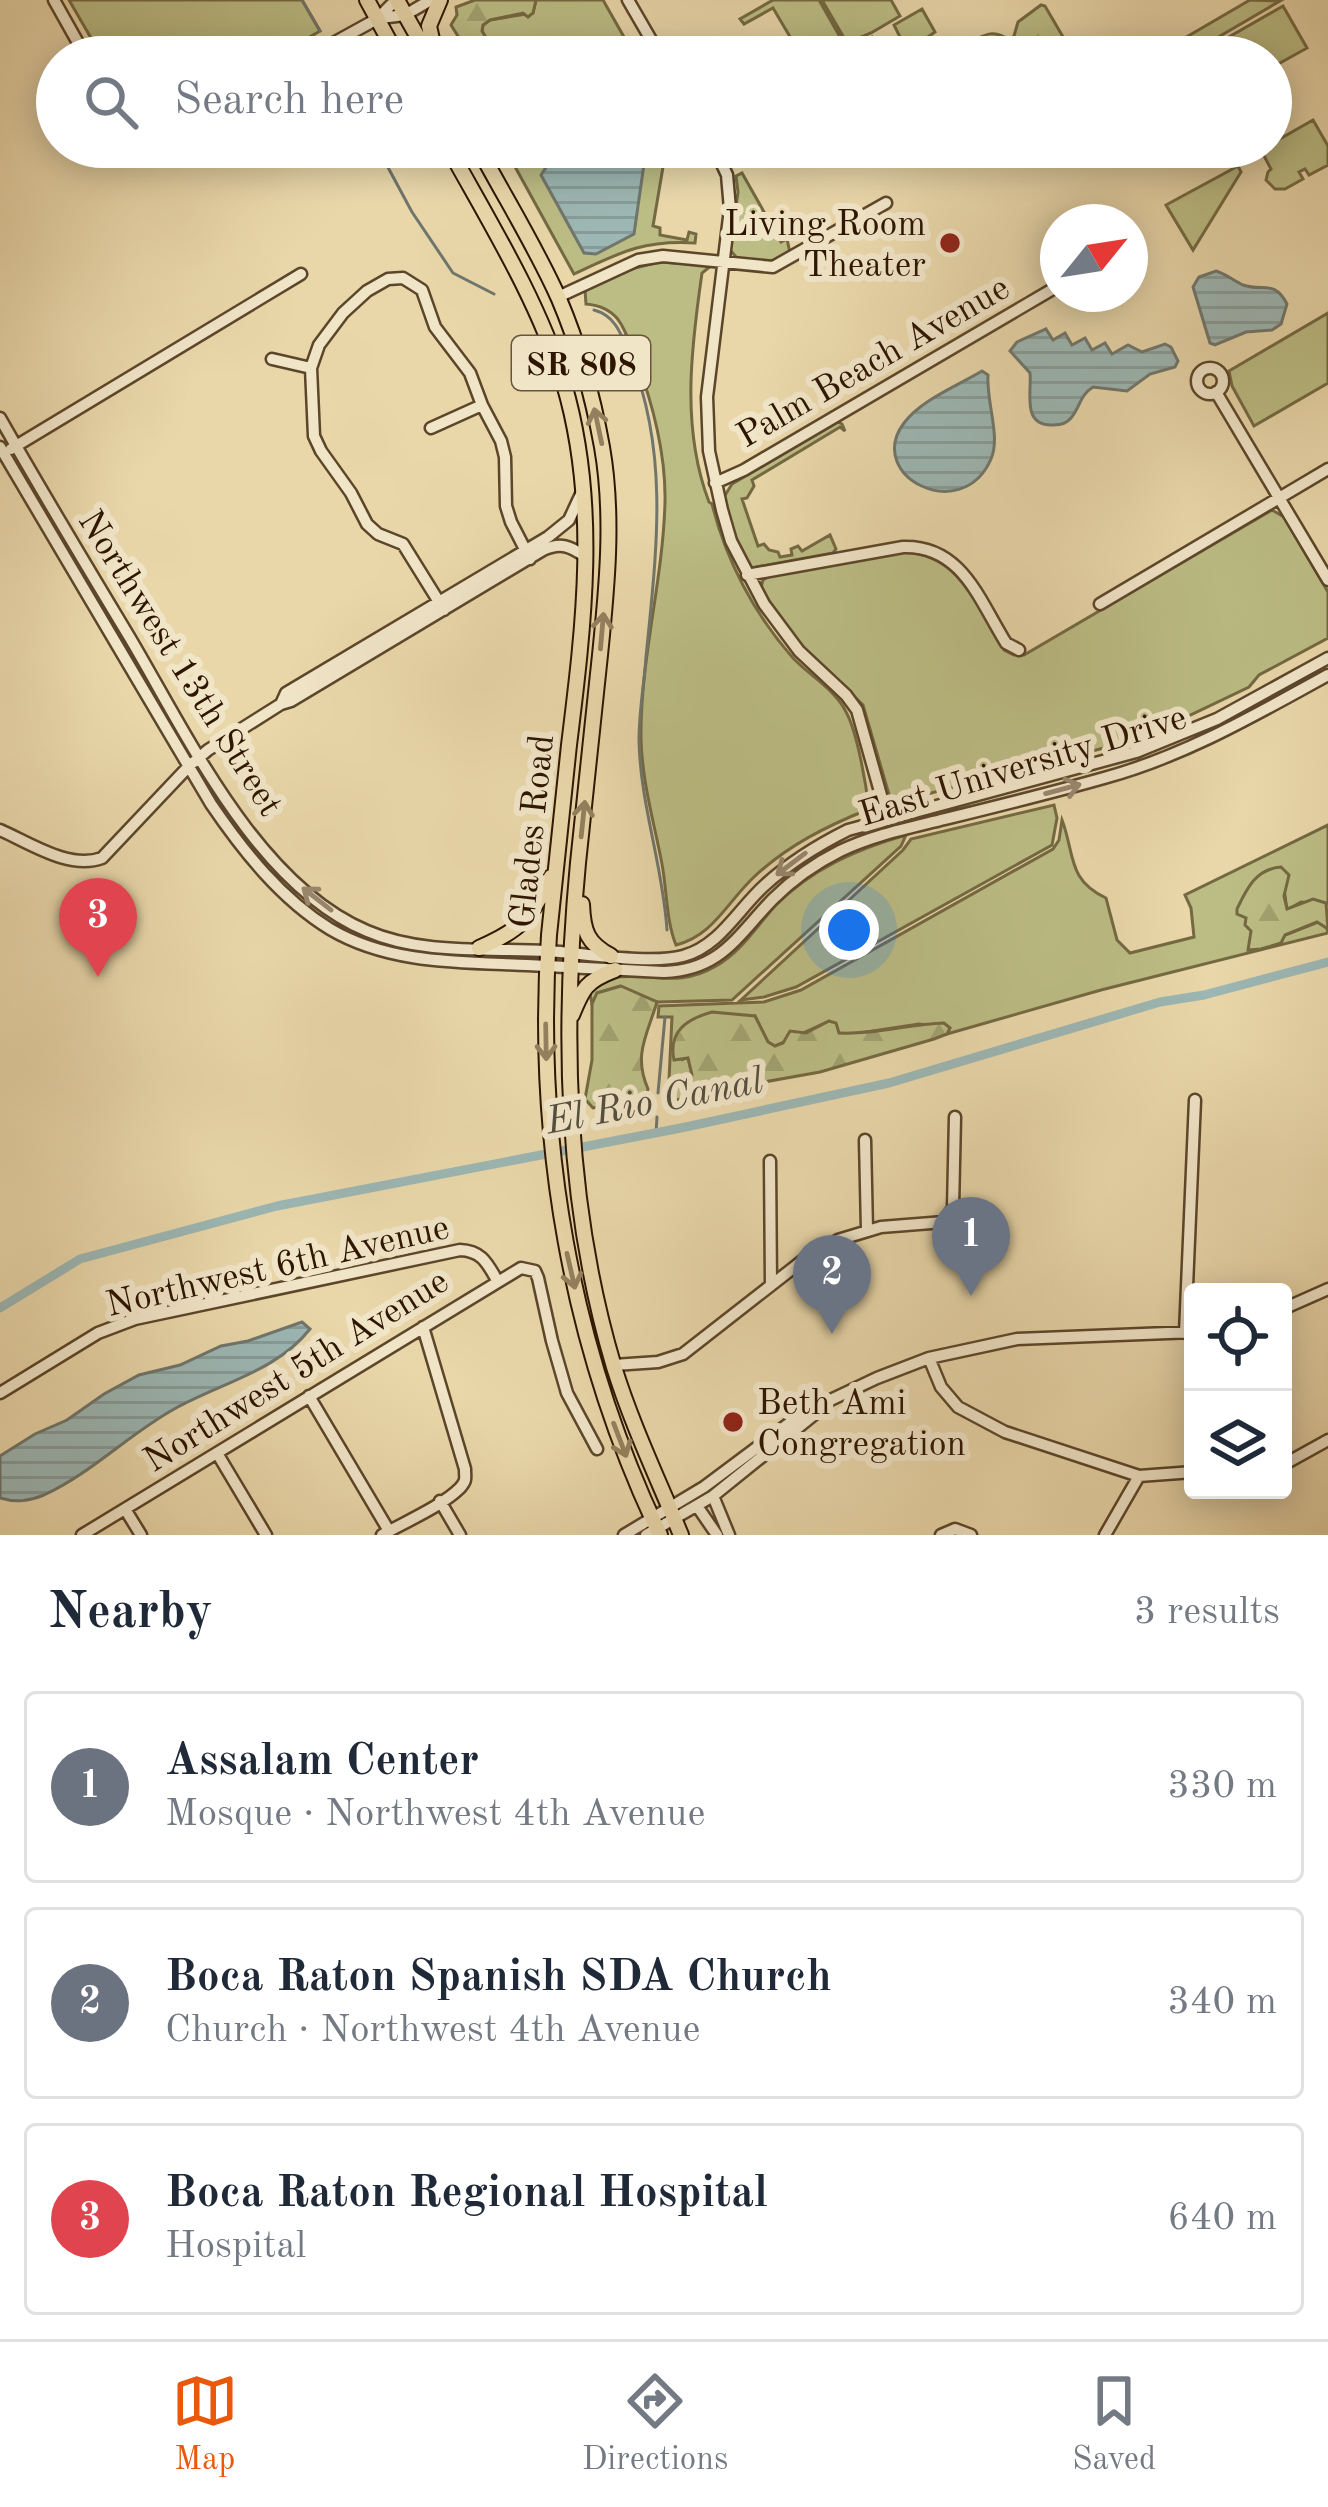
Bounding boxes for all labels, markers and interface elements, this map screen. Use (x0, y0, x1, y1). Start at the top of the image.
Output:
search box (36, 36, 1292, 168)
icon: search (78, 69, 144, 135)
text: Search here (174, 79, 404, 124)
north arrow (1040, 204, 1148, 312)
place label: Living Room Theater (724, 208, 926, 285)
marker: Living Room Theater (937, 230, 963, 256)
street label: Palm Beach Avenue (732, 271, 1016, 456)
road number: SR 808 (512, 336, 650, 390)
one-way arrow (585, 407, 608, 445)
street label: Northwest 13th Street (70, 505, 287, 823)
one-way arrow (591, 612, 614, 651)
street label: East University Drive (855, 701, 1191, 835)
street label: Glades Road (506, 733, 562, 930)
one-way arrow (1043, 777, 1081, 799)
one-way arrow (572, 800, 595, 839)
one-way arrow (776, 851, 808, 877)
pin: 3 (59, 878, 137, 977)
one-way arrow (301, 886, 333, 913)
your location (819, 900, 879, 960)
one-way arrow (535, 1022, 558, 1061)
water label: El Rio Canal (541, 1062, 768, 1143)
pin: 1 (932, 1197, 1010, 1296)
street label: Northwest 6th Avenue (103, 1211, 453, 1325)
pin: 2 (793, 1235, 871, 1334)
one-way arrow (561, 1252, 584, 1290)
street label: Northwest 5th Avenue (139, 1264, 456, 1481)
map controls (1184, 1283, 1292, 1499)
button: locate (1184, 1283, 1292, 1391)
place label: Beth Ami Congregation (757, 1387, 966, 1464)
button: layers (1184, 1391, 1292, 1499)
marker: Beth Ami Congregation (720, 1409, 746, 1435)
one-way arrow (611, 1421, 633, 1458)
text: Nearby (48, 1588, 213, 1639)
text: 3 results (1134, 1593, 1280, 1632)
text: Assalam Center (165, 1740, 479, 1785)
text: 1 (79, 1767, 101, 1806)
text: 330 m (1167, 1767, 1277, 1806)
text: Mosque · Northwest 4th Avenue (165, 1795, 705, 1834)
text: Boca Raton Spanish SDA Church (165, 1956, 832, 2001)
text: 2 (79, 1983, 101, 2022)
text: 340 m (1167, 1983, 1277, 2022)
text: Church · Northwest 4th Avenue (165, 2011, 700, 2050)
text: Boca Raton Regional Hospital (165, 2172, 768, 2217)
text: 3 (79, 2199, 101, 2238)
text: 640 m (1167, 2199, 1277, 2238)
text: Hospital (165, 2227, 306, 2266)
tab: Map (172, 2368, 238, 2481)
tab: Directions (582, 2368, 728, 2481)
tab: Saved (1072, 2368, 1156, 2481)

